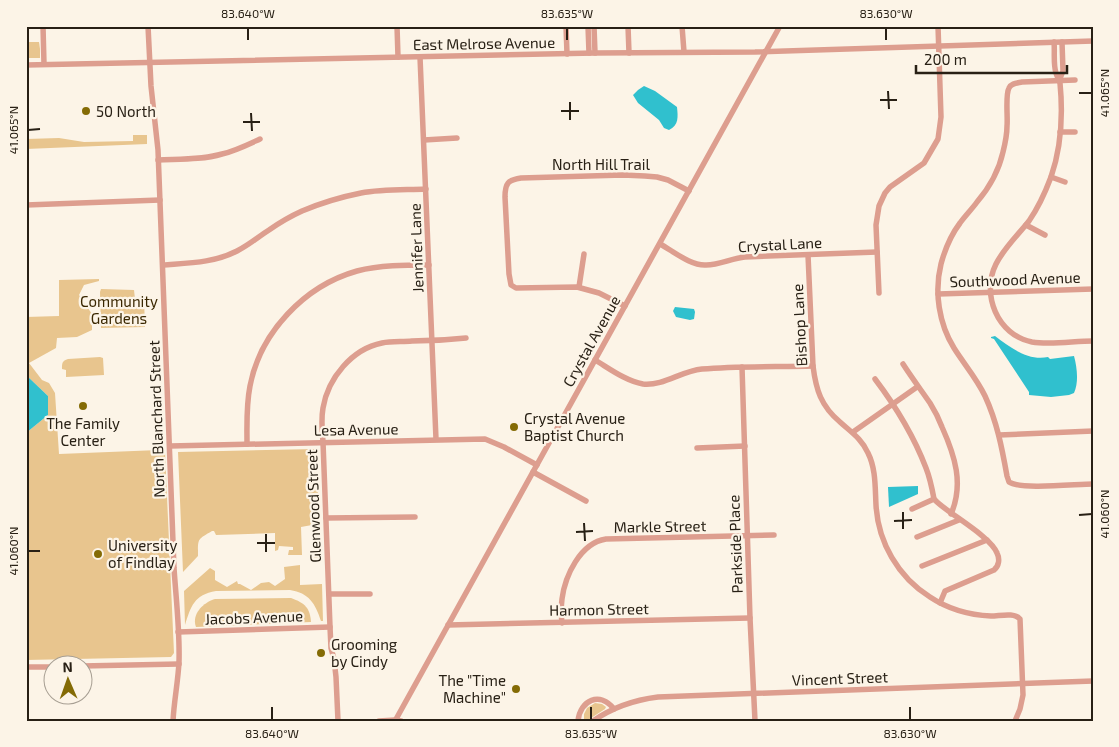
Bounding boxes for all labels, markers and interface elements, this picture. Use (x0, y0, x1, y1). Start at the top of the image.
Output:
text: 83.640°W (221, 6, 275, 20)
text: 83.635°W (541, 6, 593, 20)
text: 83.630°W (859, 6, 913, 20)
street label: East Melrose Avenue (413, 33, 555, 53)
scale bar (916, 42, 1068, 74)
text: 200 m (924, 50, 967, 68)
text: 41.065°N (1097, 69, 1111, 117)
place label: 50 North (96, 102, 156, 120)
marker: 50 North (80, 105, 92, 117)
text: 41.065°N (6, 106, 20, 154)
street label: North Hill Trail (552, 155, 650, 173)
street label: Jennifer Lane (405, 203, 427, 293)
street label: Crystal Lane (737, 233, 823, 255)
street label: Southwood Avenue (949, 268, 1081, 290)
street label: Bishop Lane (788, 283, 810, 367)
park label: Community Gardens (80, 292, 158, 327)
street label: Crystal Avenue (559, 292, 623, 390)
street label: North Blanchard Street (144, 340, 168, 498)
marker: The Family Center (77, 400, 89, 412)
place label: Crystal Avenue Baptist Church (524, 409, 625, 444)
place label: The Family Center (46, 414, 120, 449)
street label: Lesa Avenue (313, 419, 399, 439)
marker: Crystal Avenue Baptist Church (508, 421, 520, 433)
street label: Glenwood Street (302, 449, 324, 563)
text: 41.060°N (1097, 489, 1111, 539)
street label: Parkside Place (724, 494, 746, 594)
street label: Markle Street (614, 516, 707, 536)
text: 41.060°N (6, 526, 20, 576)
place label: University of Findlay (108, 536, 177, 571)
marker: University of Findlay (92, 548, 104, 560)
street label: Harmon Street (549, 599, 649, 619)
street label: Jacobs Avenue (204, 606, 304, 628)
place label: Grooming by Cindy (331, 635, 398, 670)
marker: Grooming by Cindy (315, 647, 327, 659)
north arrow (42, 654, 92, 704)
text: N (62, 658, 73, 675)
street label: Vincent Street (792, 667, 889, 689)
place label: The "Time Machine" (438, 671, 506, 706)
marker: The "Time Machine" (510, 683, 522, 695)
text: 83.640°W (245, 726, 299, 740)
text: 83.635°W (565, 726, 617, 740)
text: 83.630°W (883, 726, 937, 740)

